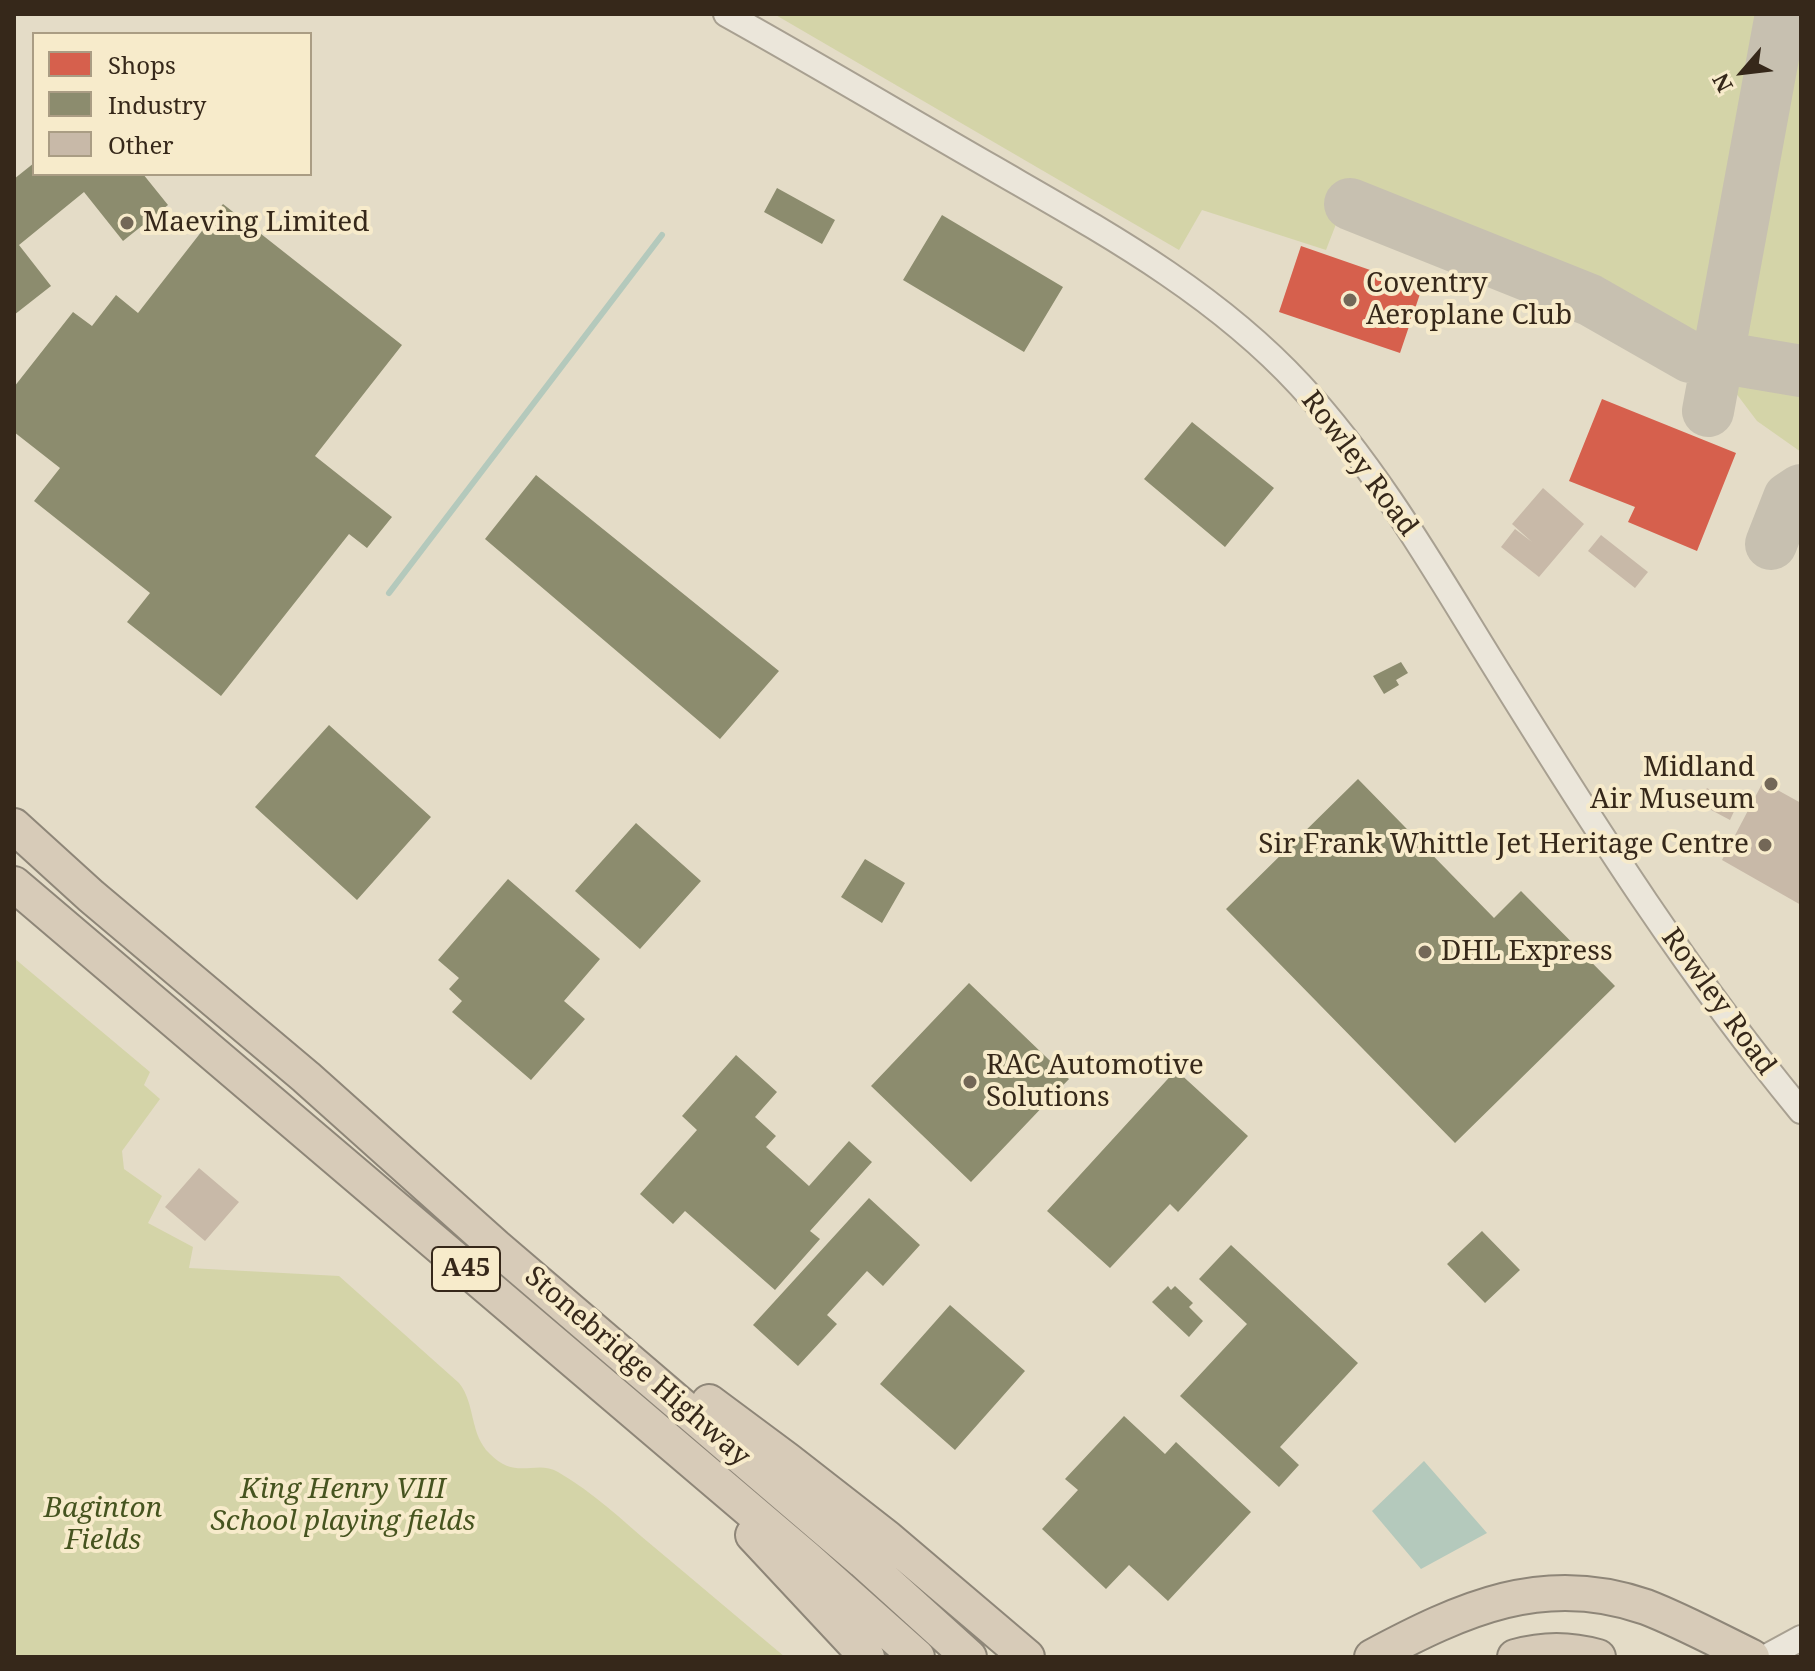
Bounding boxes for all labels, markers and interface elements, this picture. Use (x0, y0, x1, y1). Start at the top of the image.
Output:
legend (32, 32, 312, 176)
north arrow (1703, 32, 1783, 112)
text: Shops (108, 48, 176, 81)
text: N (1704, 69, 1739, 98)
text: Industry (108, 88, 206, 121)
text: Other (108, 128, 174, 161)
place label: Maeving Limited (143, 206, 369, 240)
marker: Maeving Limited (118, 214, 136, 232)
place label: Coventry Aeroplane Club (1366, 267, 1572, 333)
marker: Coventry Aeroplane Club (1341, 291, 1359, 309)
street label: Rowley Road (1294, 385, 1424, 543)
place label: Midland Air Museum (1590, 751, 1755, 817)
marker: Midland Air Museum (1762, 775, 1780, 793)
place label: Sir Frank Whittle Jet Heritage Centre (1258, 828, 1749, 862)
marker: Sir Frank Whittle Jet Heritage Centre (1756, 836, 1774, 854)
street label: Rowley Road (1654, 922, 1782, 1082)
place label: DHL Express (1441, 935, 1613, 969)
marker: DHL Express (1416, 943, 1434, 961)
place label: RAC Automotive Solutions (986, 1049, 1204, 1115)
marker: RAC Automotive Solutions (961, 1073, 979, 1091)
road number: A45 (432, 1247, 500, 1291)
street label: Stonebridge Highway (518, 1260, 756, 1474)
park label: King Henry VIII School playing fields (211, 1473, 475, 1539)
park label: Baginton Fields (44, 1492, 162, 1558)

